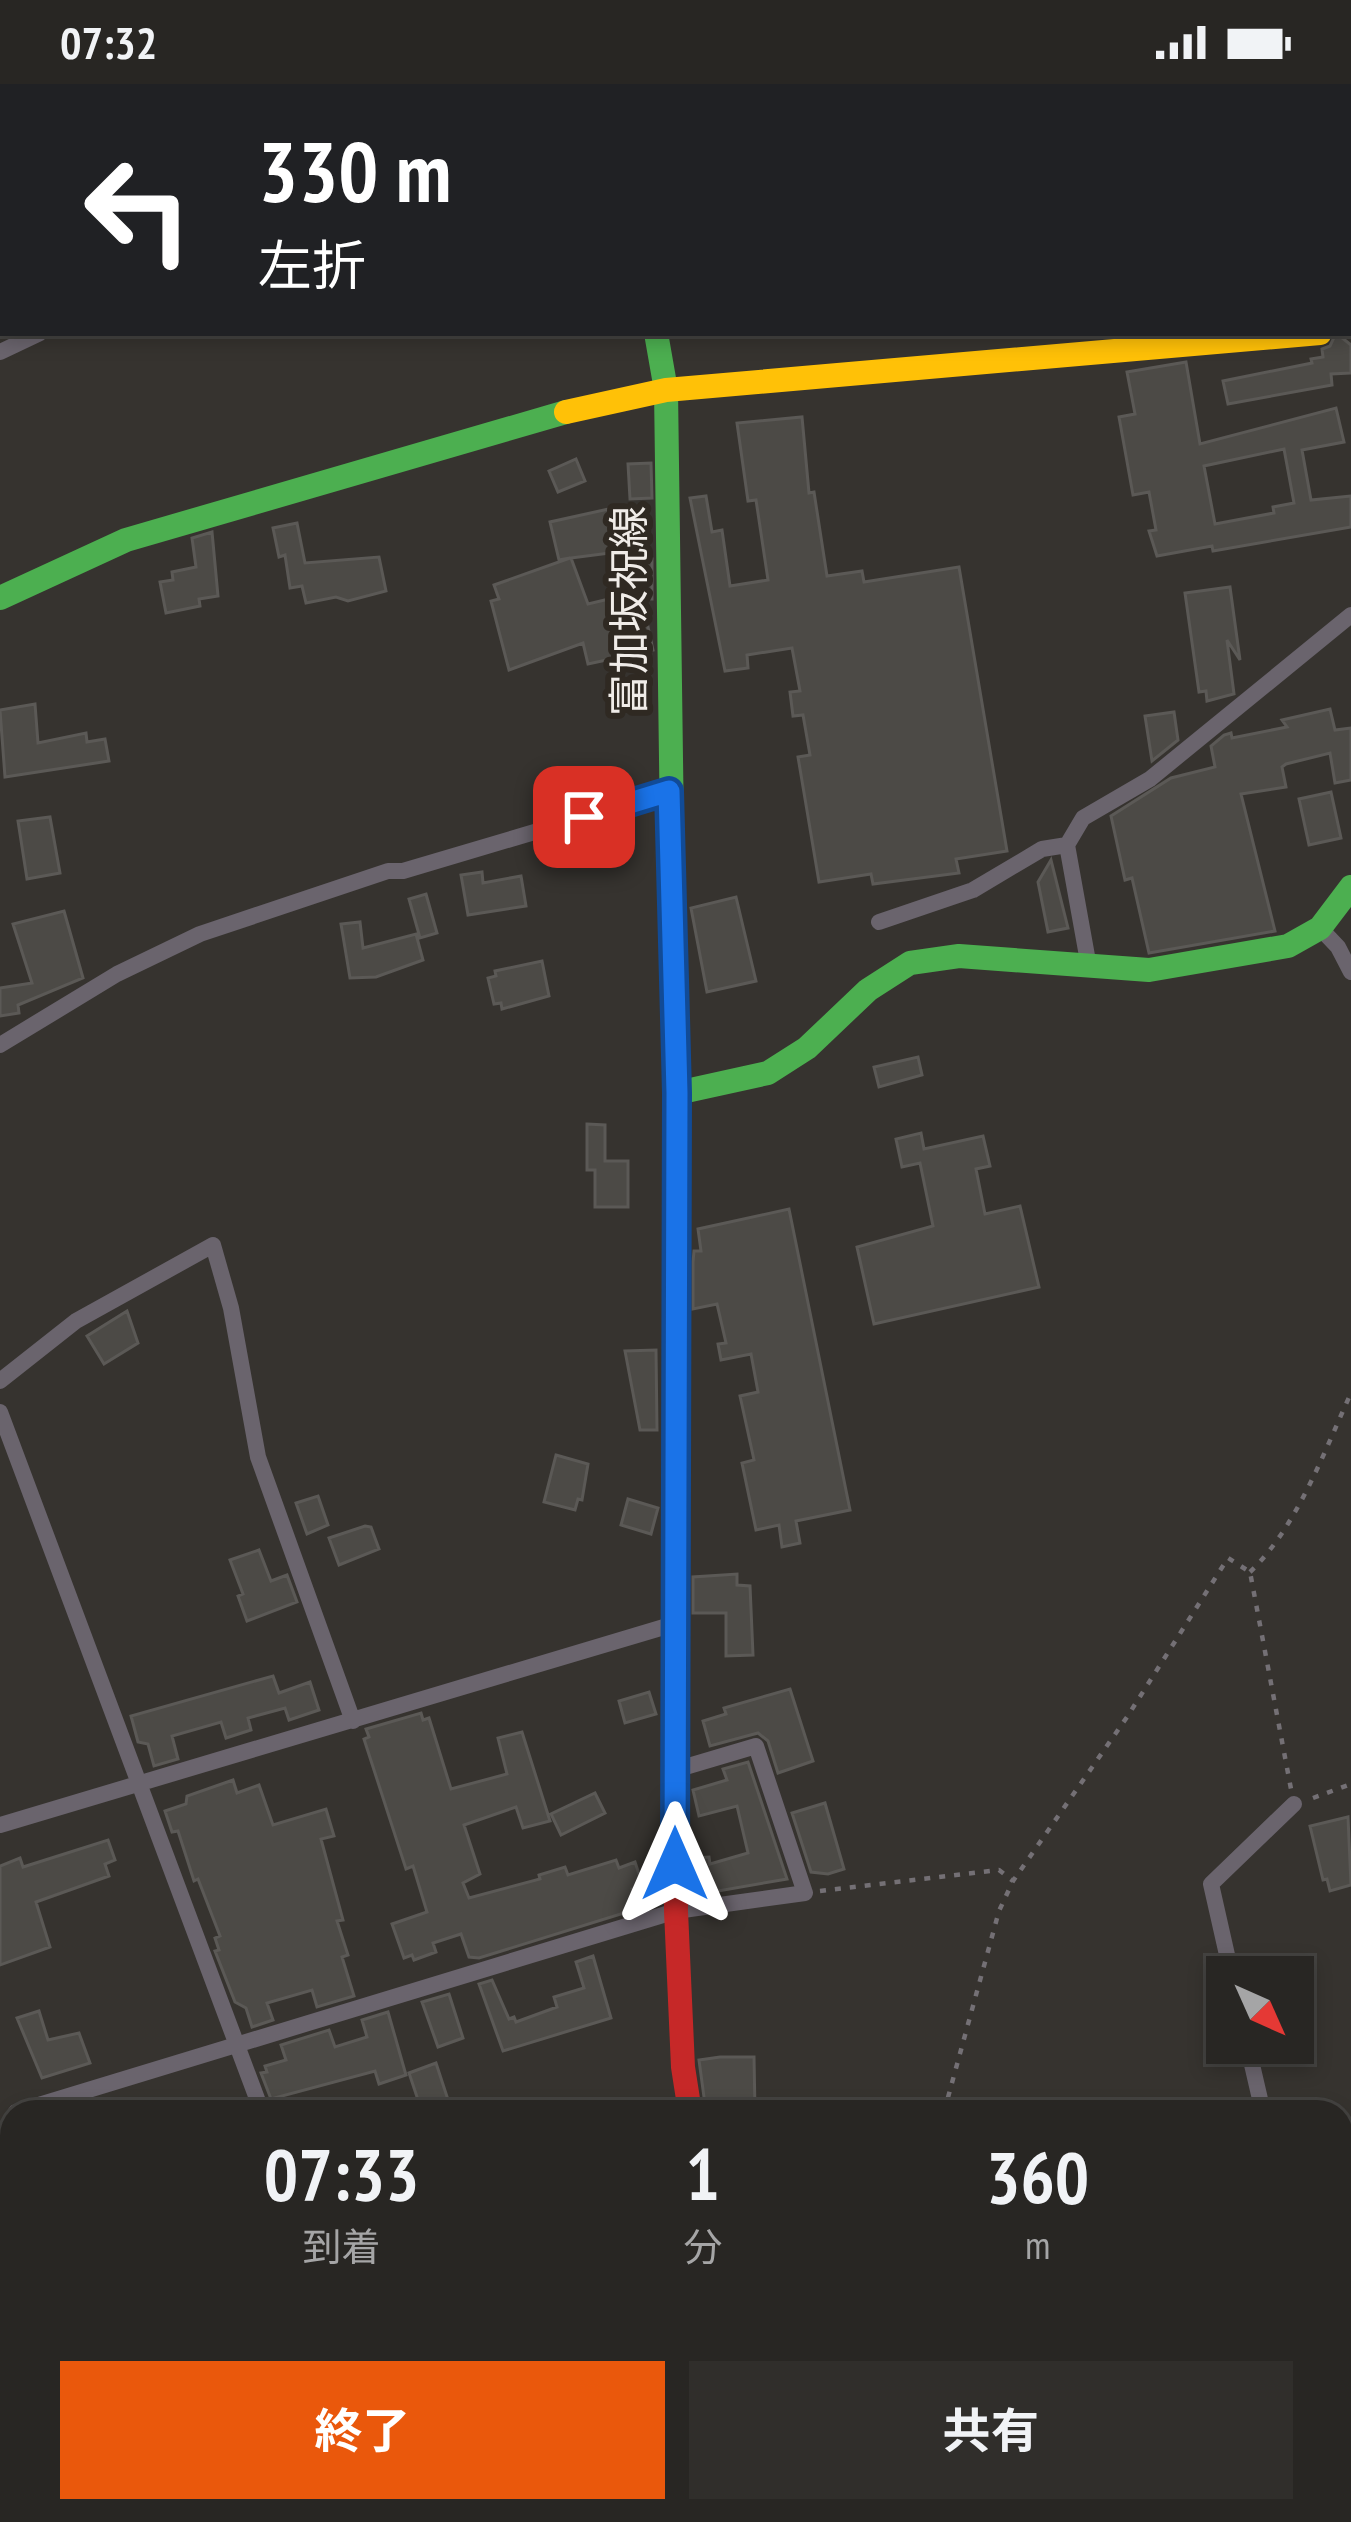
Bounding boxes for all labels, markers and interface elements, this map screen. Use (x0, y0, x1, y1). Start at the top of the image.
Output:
text: 07:32 (60, 13, 157, 71)
text: 330 m (258, 116, 451, 225)
icon: left (60, 132, 216, 288)
text: 左折 (258, 230, 366, 300)
street label: 富加坂祝線 (601, 506, 656, 716)
pin (533, 766, 635, 868)
icon: arrive (551, 784, 617, 850)
position arrow (612, 1801, 738, 1927)
north arrow (1206, 1956, 1314, 2064)
map controls (1206, 1956, 1314, 2064)
text: 07:33 (264, 2127, 419, 2220)
text: 1 (686, 2127, 720, 2220)
text: 360 (986, 2130, 1089, 2223)
text: m (1025, 2219, 1050, 2270)
text: 到着 (303, 2221, 381, 2272)
text: 分 (683, 2221, 722, 2272)
button: 終了 (60, 2361, 665, 2499)
button: 共有 (689, 2361, 1293, 2499)

